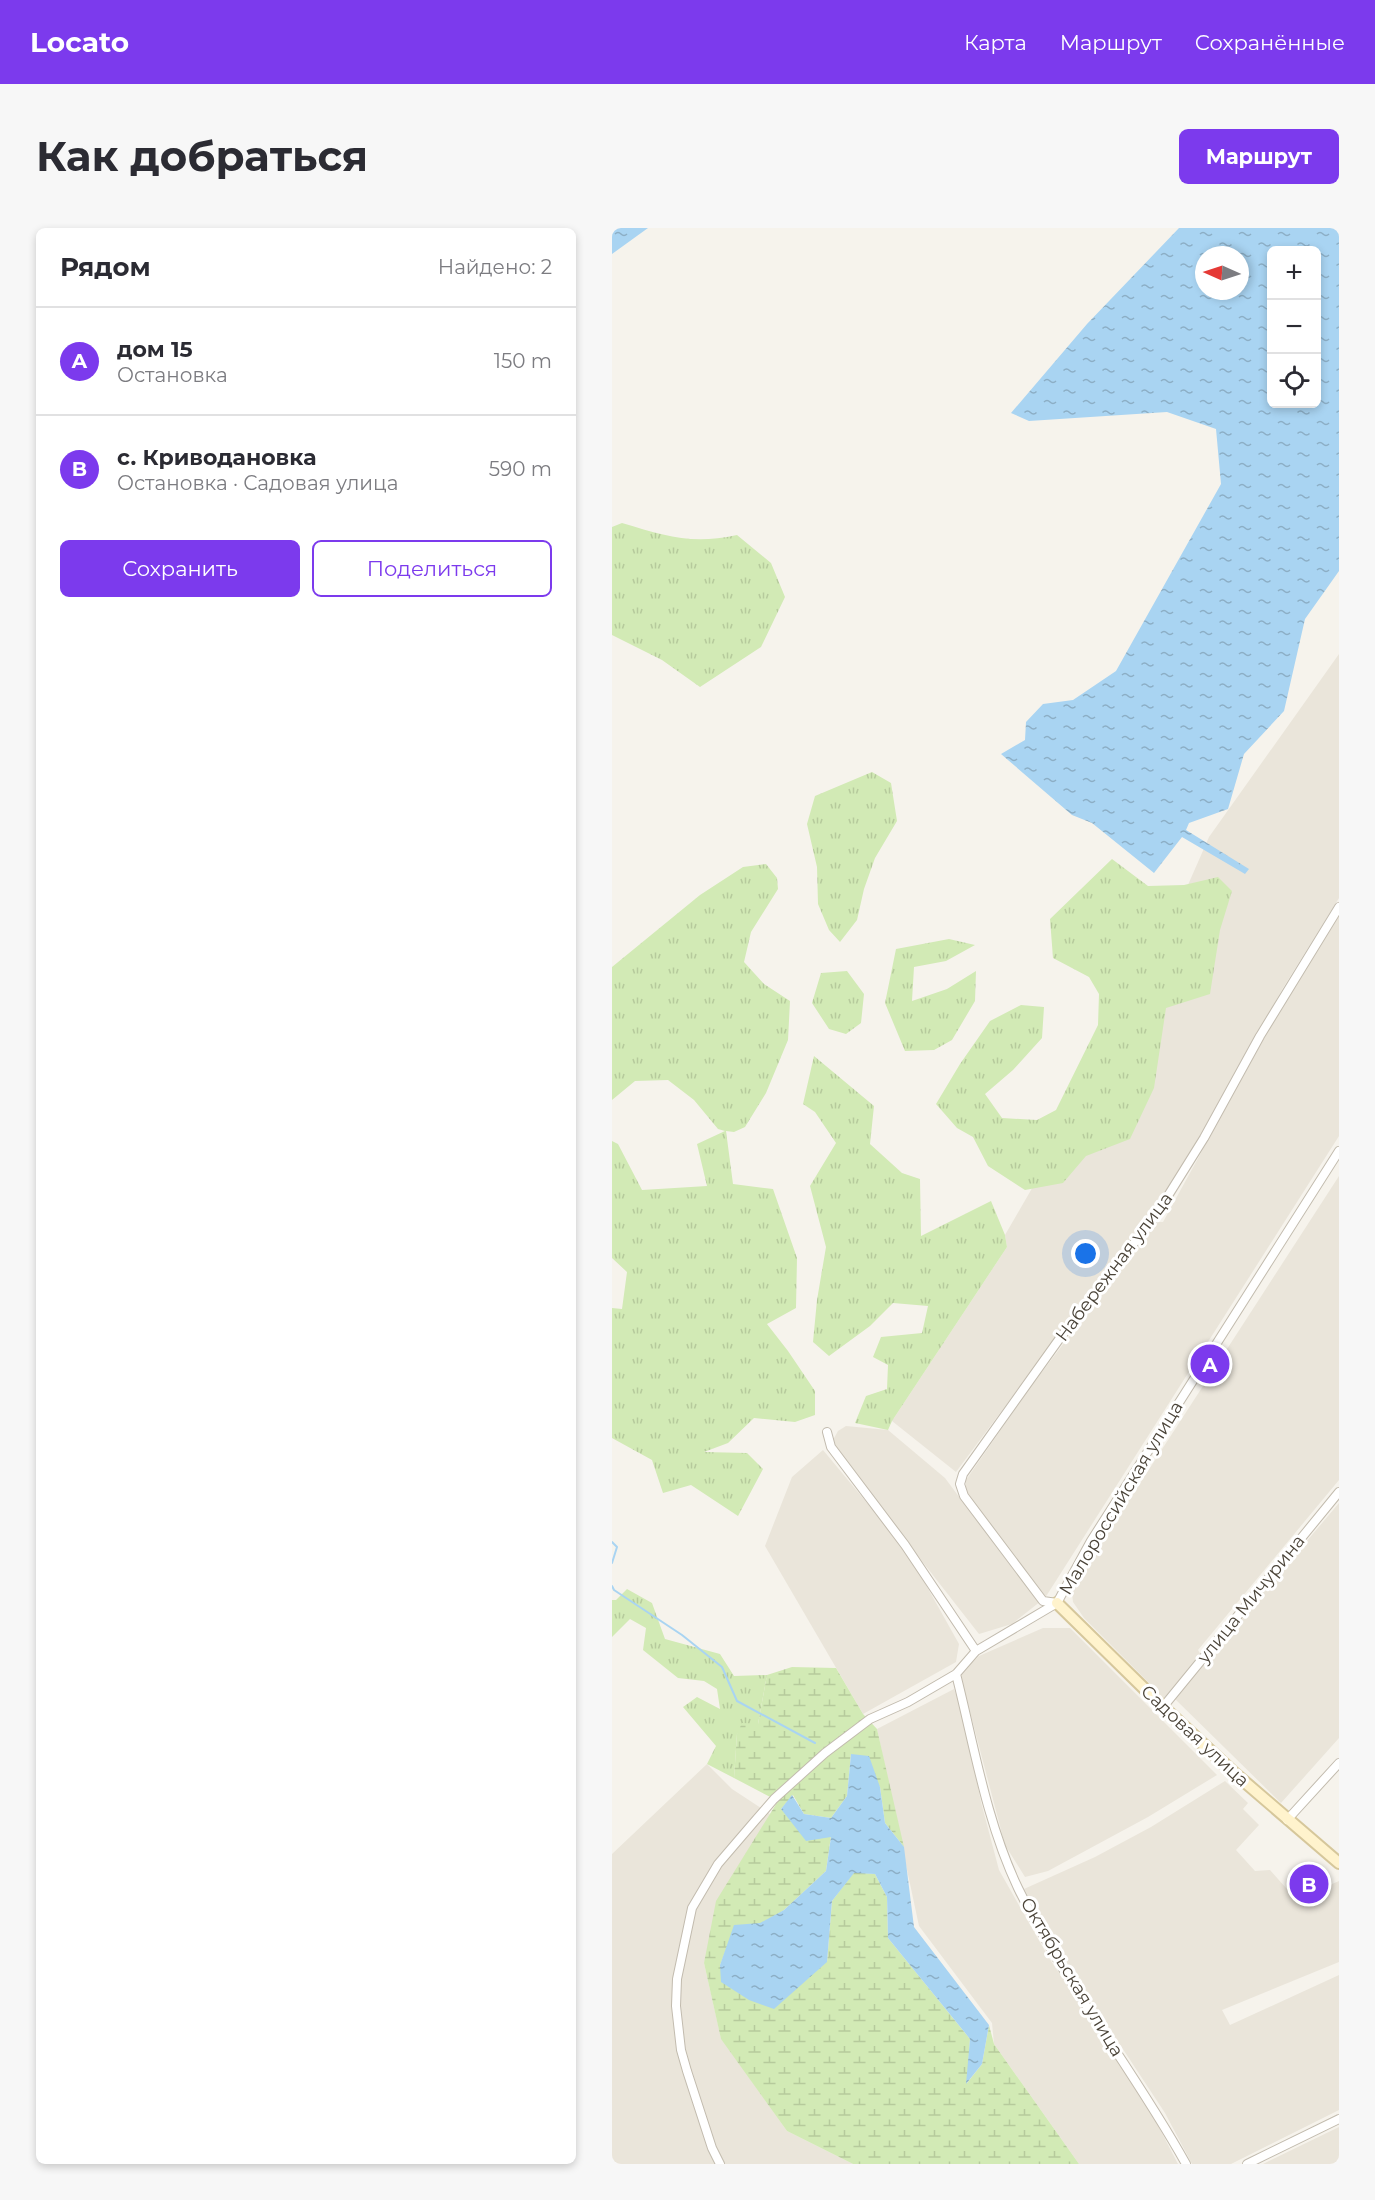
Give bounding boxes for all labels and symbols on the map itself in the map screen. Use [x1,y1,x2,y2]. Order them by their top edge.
north arrow [1195,246,1249,300]
street label: Набережная улица [1051,1188,1177,1346]
your location [1071,1239,1100,1268]
pin: A [1190,1342,1230,1386]
street label: Малороссийская улица [1054,1397,1188,1599]
street label: улица Мичурина [1192,1530,1310,1668]
street label: Садовая улица [1136,1680,1254,1792]
pin: B [1290,1862,1328,1906]
street label: Октябрьская улица [1016,1893,1128,2061]

